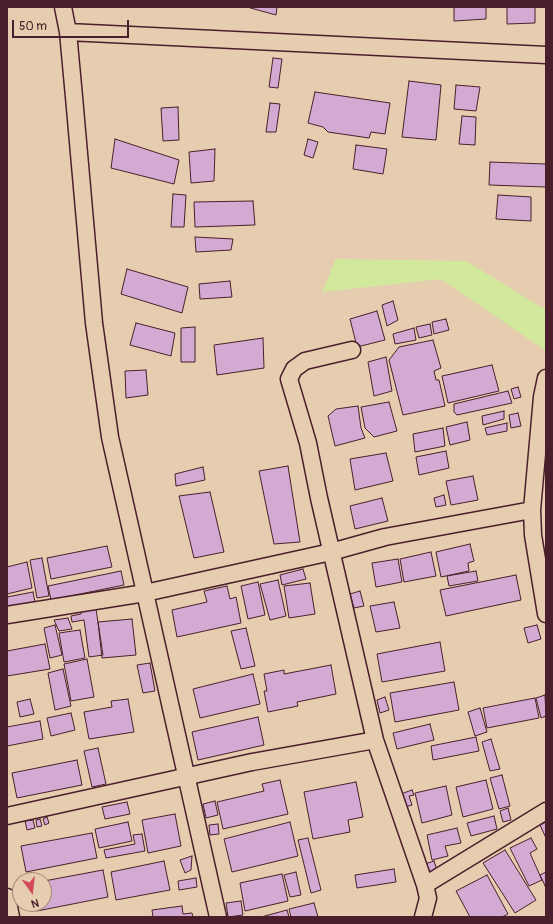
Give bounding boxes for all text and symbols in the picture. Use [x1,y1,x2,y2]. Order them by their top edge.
scale bar [14,12,131,38]
text: 50 m [19,19,47,34]
north arrow [12,872,52,912]
text: N [30,896,40,910]

